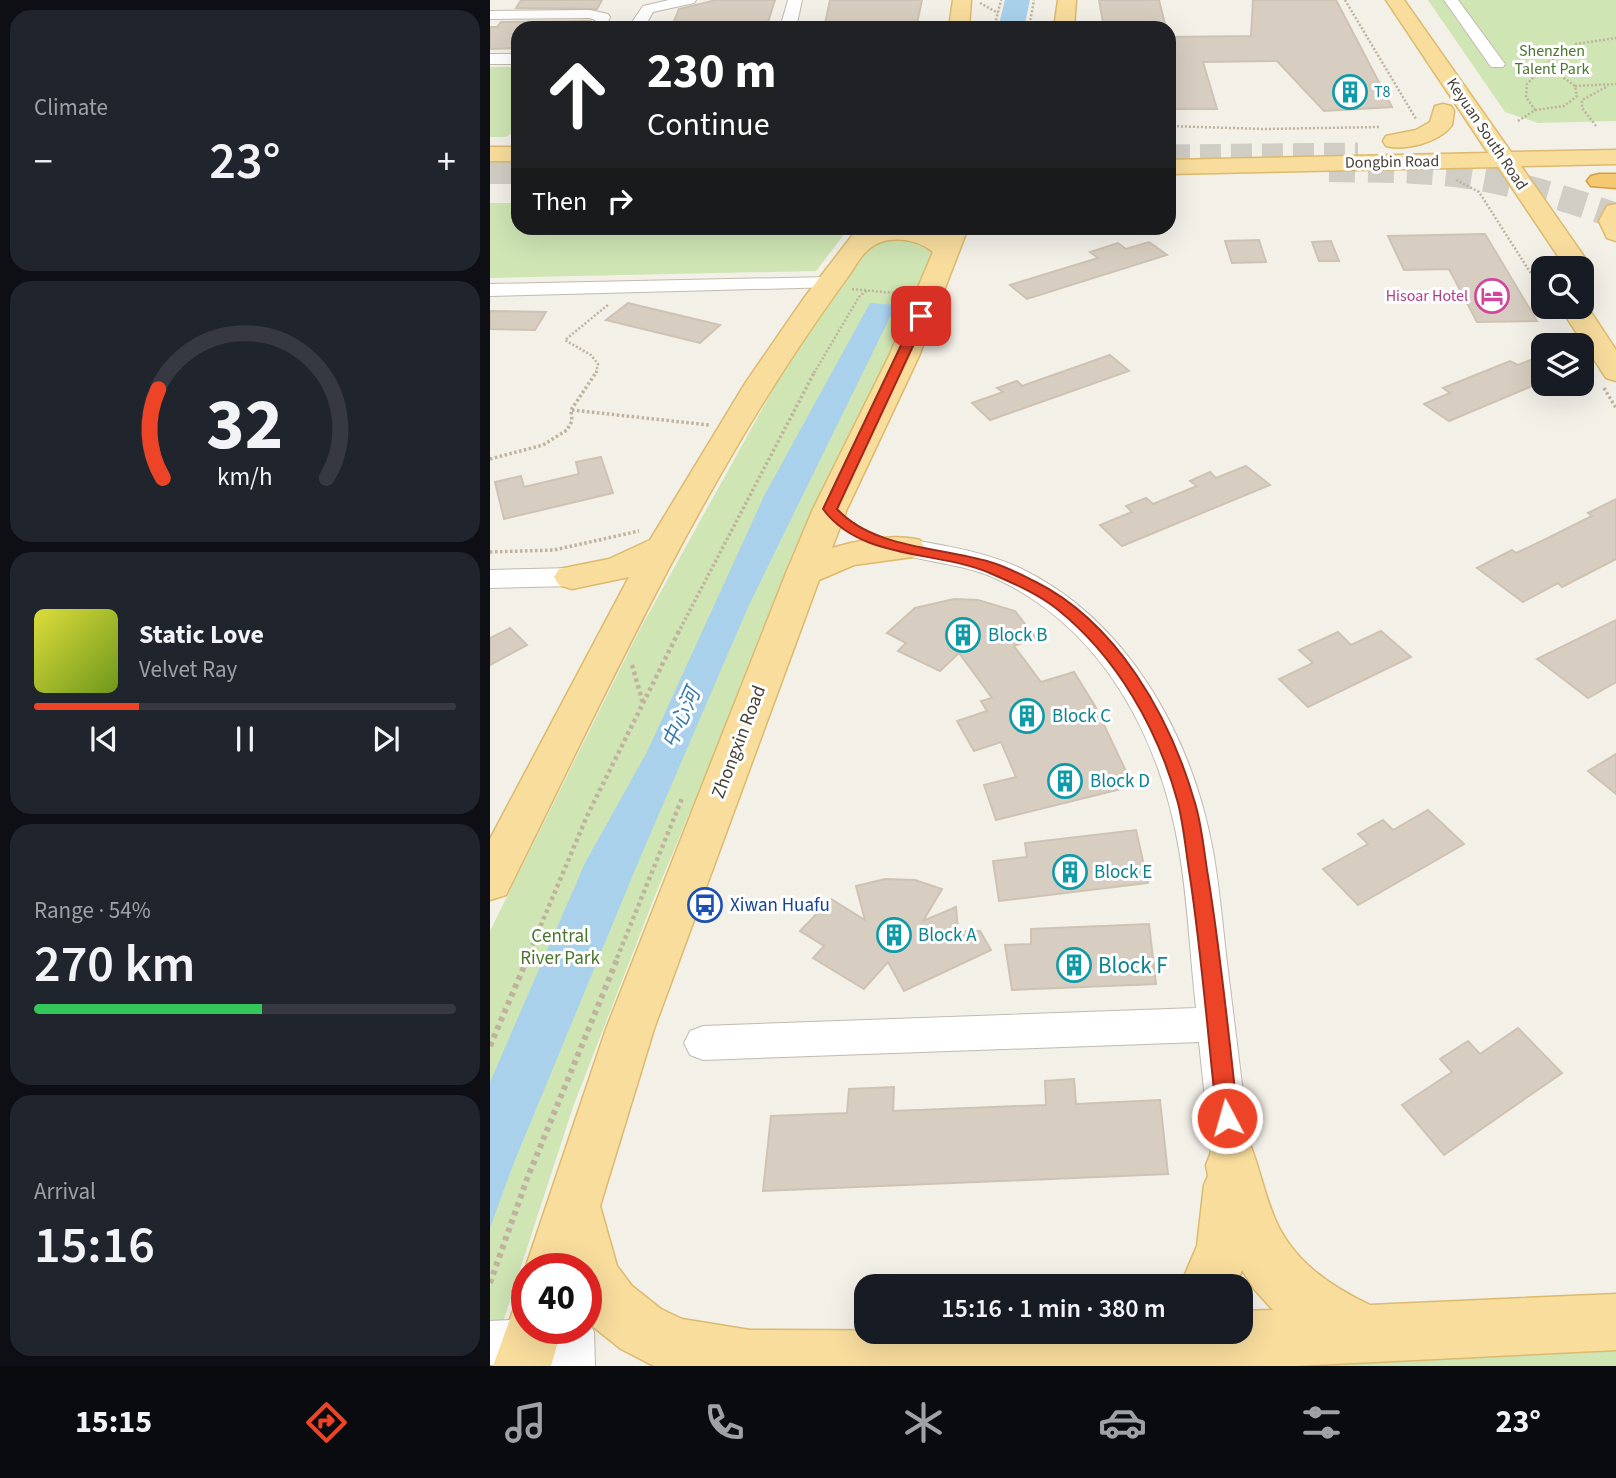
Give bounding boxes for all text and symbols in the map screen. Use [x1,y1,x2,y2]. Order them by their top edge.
text: 230 m [647,37,776,107]
park label: Shenzhen Talent Park [1515,40,1589,80]
icon: ahead [532,49,623,140]
building icon: T8 [1331,73,1369,111]
street label: Keyuan South Road [1441,74,1533,194]
place label: T8 [1374,81,1391,103]
text: Climate [34,91,108,124]
text: Continue [647,102,770,148]
text: 23° [209,125,281,199]
text: − [34,135,53,189]
text: + [437,135,456,189]
street label: Dongbin Road [1345,150,1439,174]
icon: right [601,182,639,220]
text: Then [532,183,587,220]
map controls [1531,256,1594,396]
button: search [1531,256,1594,319]
hotel icon: Hisoar Hotel [1473,277,1511,315]
place label: Hisoar Hotel [1386,285,1468,307]
pin [891,286,951,346]
icon: arrive [902,297,940,335]
button: layers [1531,333,1594,396]
text: 32 [207,373,283,477]
text: km/h [217,459,273,495]
text: Static Love [139,616,264,653]
building icon: Block B [944,616,982,654]
place label: Block B [988,622,1047,649]
text: Velvet Ray [139,653,237,686]
water label: 中心河 [654,679,709,753]
street label: Zhongxin Road [705,682,773,802]
building icon: Block C [1008,697,1046,735]
place label: Block C [1052,703,1111,730]
icon: previous [85,720,123,758]
icon: pause [226,720,264,758]
icon: next [367,720,405,758]
building icon: Block D [1046,762,1084,800]
place label: Block D [1090,768,1150,795]
building icon: Block E [1051,853,1089,891]
place label: Block E [1094,859,1152,886]
bus stop icon: Xiwan Huafu [686,886,724,924]
place label: Xiwan Huafu [730,892,830,919]
text: Range · 54% [34,894,151,927]
building icon: Block A [875,916,913,954]
place label: Block A [918,922,977,949]
park label: Central River Park [520,923,600,972]
text: 270 km [34,928,195,1002]
building icon: Block F [1055,946,1093,984]
place label: Block F [1098,949,1168,982]
position arrow [1190,1081,1264,1155]
text: Arrival [34,1175,96,1208]
text: 15:16 [34,1209,155,1283]
speed limit sign: 40 [511,1253,602,1344]
text: 15:16 · 1 min · 380 m [941,1290,1166,1327]
icon: directions [302,1398,351,1447]
icon: music [501,1398,550,1447]
icon: phone [700,1398,749,1447]
icon: climate [899,1398,948,1447]
icon: car [1098,1398,1147,1447]
icon: filters [1297,1398,1346,1447]
text: 15:15 [75,1399,152,1445]
text: 23° [1495,1399,1541,1445]

